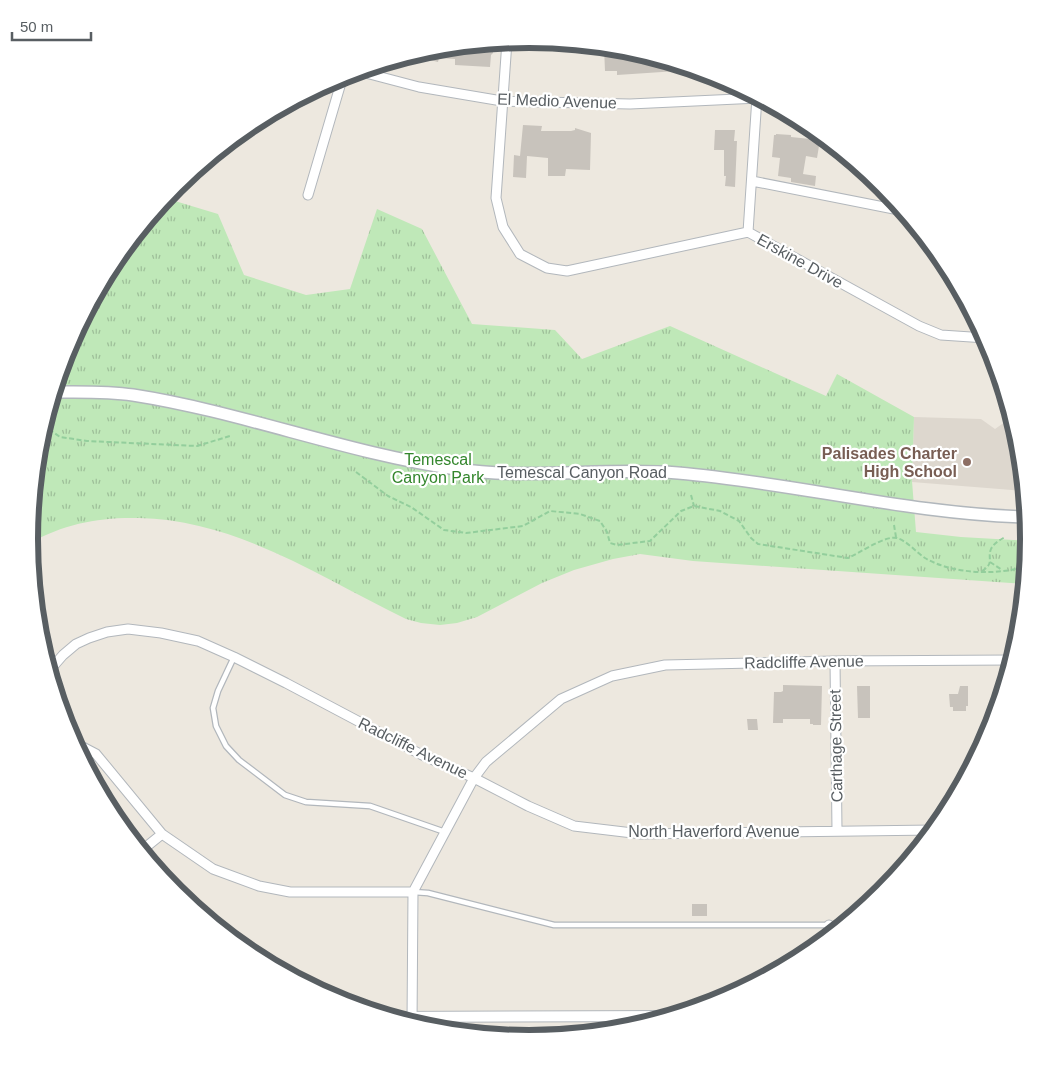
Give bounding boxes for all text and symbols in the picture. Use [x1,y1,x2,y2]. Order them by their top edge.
scale bar [12,10,91,42]
text: 50 m [20,18,53,35]
street label: El Medio Avenue [497,90,617,112]
street label: Erskine Drive [754,231,846,292]
place label: Palisades Charter High School [822,445,957,480]
park label: Temescal Canyon Park [392,451,485,486]
marker: Palisades Charter High School [961,456,973,468]
street label: Temescal Canyon Road [497,464,667,481]
street label: Radcliffe Avenue [744,652,864,672]
street label: Carthage Street [827,689,845,803]
street label: Radcliffe Avenue [356,714,471,782]
street label: North Haverford Avenue [628,823,800,840]

